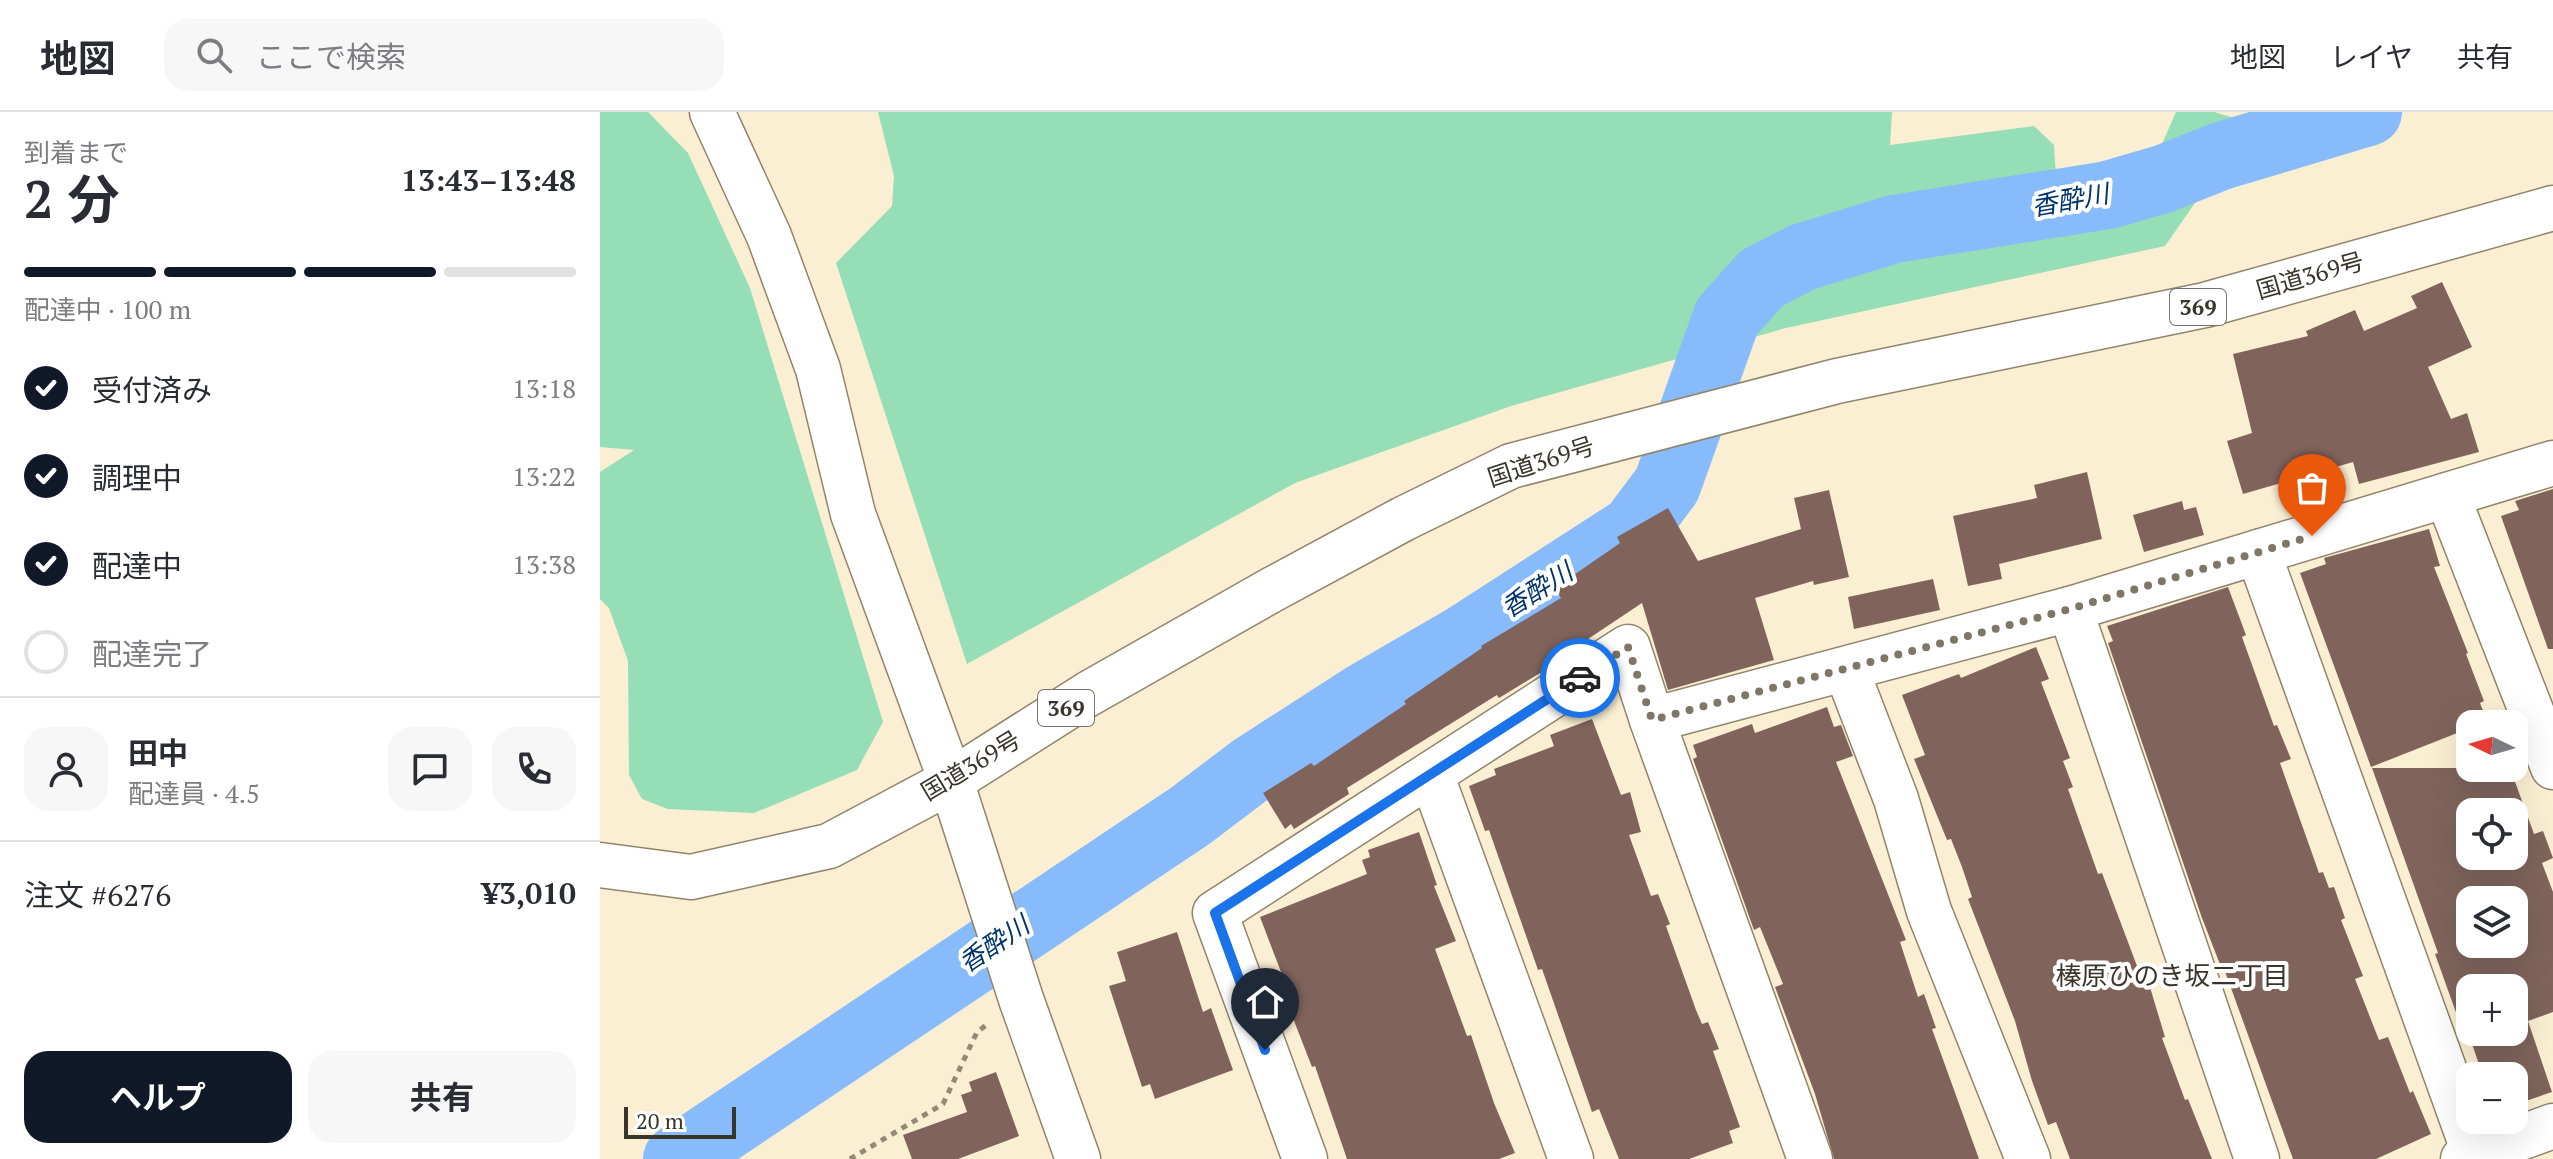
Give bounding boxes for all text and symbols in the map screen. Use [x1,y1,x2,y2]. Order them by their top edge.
search box [164,19,724,91]
text: 地図 [40,33,116,83]
icon: search [192,33,236,77]
text: ここで検索 [256,37,406,77]
text: 地図 [2230,38,2286,75]
text: レイヤ [2330,38,2413,75]
text: 共有 [2457,38,2513,75]
text: 到着まで [24,135,128,169]
text: 13:43–13:48 [401,160,576,200]
text: 2 分 [24,164,119,233]
water label: 香酔川 [2028,175,2114,223]
street label: 国道369号 [2252,244,2367,306]
road number: 369 [2170,289,2226,325]
text: 配達中 · 100 m [24,292,191,326]
icon: check [24,366,68,410]
text: 受付済み [92,370,212,410]
text: 13:18 [512,371,576,405]
street label: 国道369号 [1483,429,1598,493]
icon: check [24,454,68,498]
pin [2278,454,2346,536]
text: 調理中 [92,458,182,498]
text: 13:22 [512,459,576,493]
icon: bag [2290,466,2334,510]
icon: check [24,542,68,586]
text: 配達中 [92,546,182,586]
text: 13:38 [512,547,576,581]
water label: 香酔川 [1494,552,1581,624]
text: 配達完了 [92,634,212,674]
courier [1540,638,1620,718]
icon: car [1558,656,1602,700]
road number: 369 [1038,690,1094,726]
north arrow [2456,710,2528,782]
map controls [2456,710,2528,1134]
street label: 国道369号 [915,723,1026,807]
button: person [24,727,108,811]
button: chat [388,727,472,811]
button: phone [492,727,576,811]
text: 田中 [128,733,188,773]
text: 配達員 · 4.5 [128,776,260,810]
button: locate [2456,798,2528,870]
text: ¥3,010 [482,873,576,913]
text: 注文 #6276 [24,875,171,915]
button: layers [2456,886,2528,958]
water label: 香酔川 [952,906,1038,979]
district label: 榛原ひのき坂二丁目 [2055,958,2289,992]
pin [1231,968,1299,1050]
button: + [2456,974,2528,1046]
icon: home [1243,980,1287,1024]
button: ヘルプ [24,1051,292,1143]
button: 共有 [308,1051,576,1143]
button: − [2456,1062,2528,1134]
scale bar [624,1103,736,1139]
text: 20 m [636,1106,684,1135]

